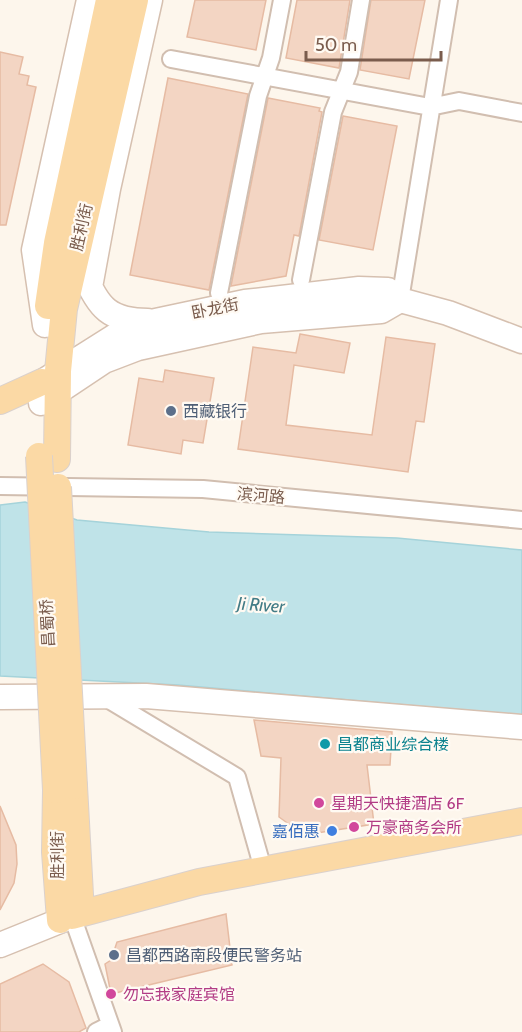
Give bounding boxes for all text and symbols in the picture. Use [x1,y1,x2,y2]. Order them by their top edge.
scale bar [306,24,441,62]
text: 50 m [315,34,357,56]
street label: 胜利街 [67,202,96,253]
street label: 卧龙街 [190,295,240,322]
place label: 西藏银行 [183,402,247,421]
marker: 西藏银行 [164,404,178,418]
street label: 滨河路 [236,484,286,507]
water label: Ji River [234,592,287,618]
street label: 昌蜀桥 [37,599,58,647]
place label: 昌都商业综合楼 [337,735,449,754]
marker: 昌都商业综合楼 [318,737,332,751]
place label: 星期天快捷酒店 6F [331,794,465,813]
marker: 星期天快捷酒店 6F [312,796,326,810]
place label: 万豪商务会所 [366,818,462,837]
marker: 万豪商务会所 [347,820,361,834]
place label: 嘉佰惠 [272,822,320,841]
marker: 嘉佰惠 [325,824,339,838]
street label: 胜利街 [48,831,67,879]
place label: 昌都西路南段便民警务站 [126,946,302,965]
marker: 昌都西路南段便民警务站 [107,948,121,962]
place label: 勿忘我家庭宾馆 [123,985,235,1004]
marker: 勿忘我家庭宾馆 [104,987,118,1001]

